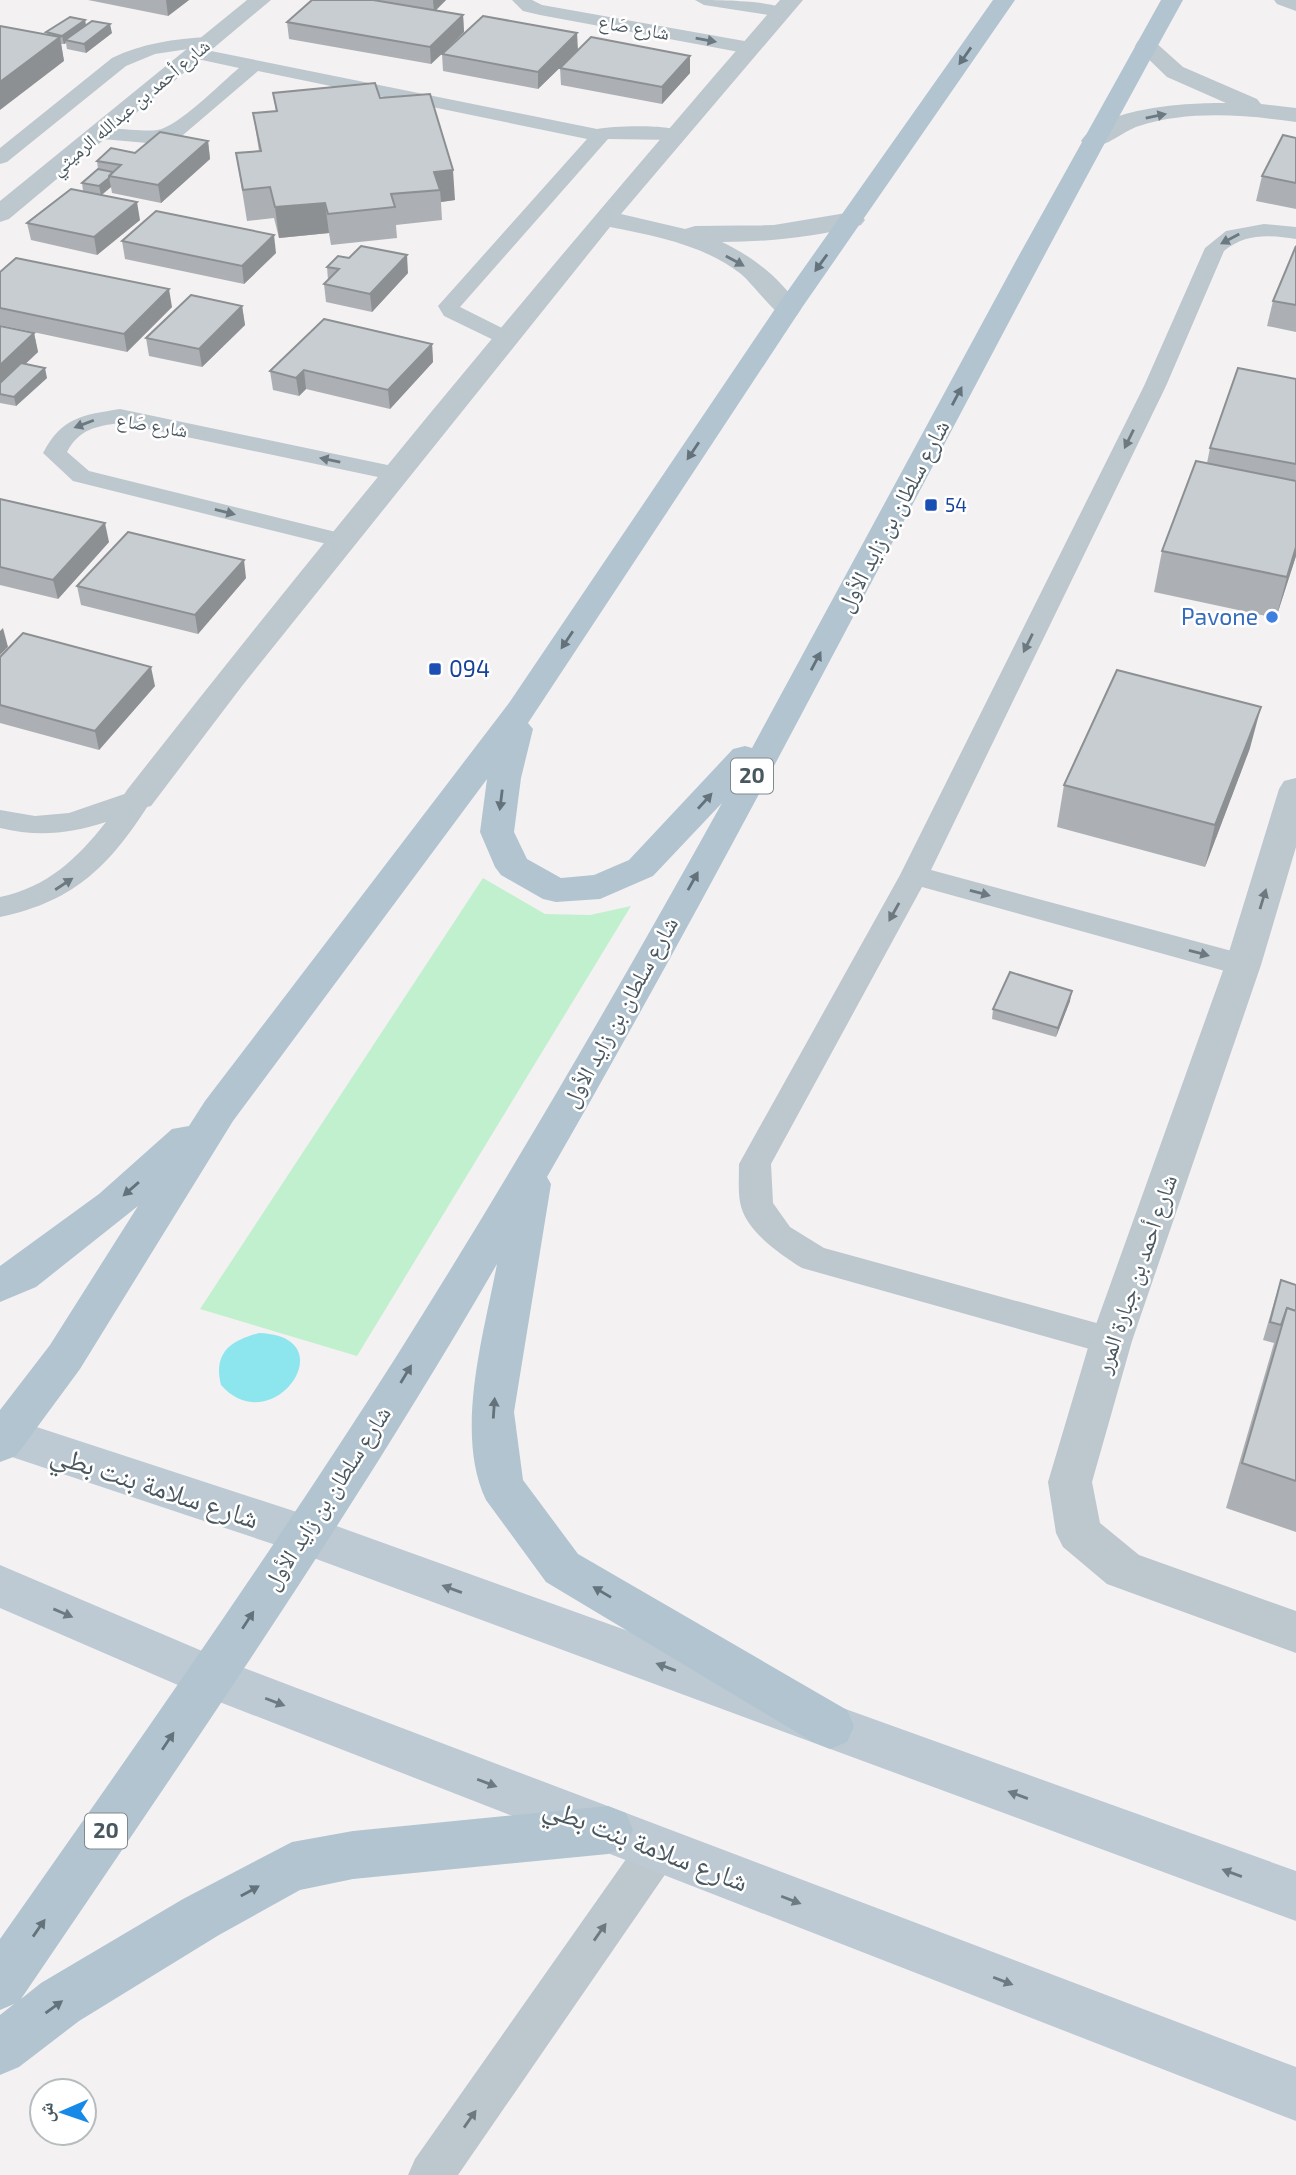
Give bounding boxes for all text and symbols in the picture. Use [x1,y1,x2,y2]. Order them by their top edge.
street label: شارع صَاع [597,9,671,45]
street label: شارع أحمد بن عبدالله الرميثي [46,33,217,184]
one-way arrow [695,35,717,46]
one-way arrow [958,47,972,65]
one-way arrow [1145,111,1167,122]
one-way arrow [1220,232,1240,244]
one-way arrow [726,254,746,266]
one-way arrow [814,254,828,272]
one-way arrow [951,385,963,405]
street label: شارع صَاع [115,408,189,442]
street label: شارع سلطان بن زايد الأول [830,415,956,617]
one-way arrow [73,419,94,430]
one-way arrow [1124,429,1135,449]
one-way arrow [687,441,700,461]
one-way arrow [319,455,341,466]
place label: 54 [945,493,967,516]
marker: 54 [923,497,939,513]
one-way arrow [214,507,236,518]
place label: Pavone [1181,602,1258,630]
marker: Pavone [1264,609,1280,625]
one-way arrow [561,631,574,650]
one-way arrow [1023,633,1034,653]
one-way arrow [810,651,821,671]
place label: 094 [449,654,490,682]
marker: 094 [427,661,443,677]
road number: 20 [731,758,773,794]
one-way arrow [495,790,506,812]
one-way arrow [697,792,713,810]
one-way arrow [687,872,699,891]
one-way arrow [54,877,73,890]
one-way arrow [969,888,991,899]
one-way arrow [1258,889,1268,910]
one-way arrow [888,902,900,922]
street label: شارع سلطان بن زايد الأول [555,911,685,1113]
one-way arrow [1188,948,1210,959]
street label: شارع أحمد بن جبارة المرر [1088,1171,1184,1378]
one-way arrow [122,1181,140,1197]
one-way arrow [399,1365,412,1384]
one-way arrow [488,1397,499,1419]
street label: شارع سلطان بن زايد الأول [256,1400,398,1596]
street label: شارع سلامة بنت بطي [45,1435,263,1541]
one-way arrow [442,1584,463,1595]
one-way arrow [593,1586,612,1598]
one-way arrow [52,1608,73,1619]
one-way arrow [241,1611,255,1629]
one-way arrow [656,1661,677,1672]
one-way arrow [264,1696,285,1707]
one-way arrow [161,1732,175,1750]
one-way arrow [477,1778,498,1789]
street label: شارع سلامة بنت بطي [537,1788,753,1904]
one-way arrow [1008,1789,1029,1800]
road number: 20 [85,1814,127,1848]
one-way arrow [1221,1867,1242,1878]
one-way arrow [240,1885,260,1897]
one-way arrow [781,1894,802,1905]
one-way arrow [32,1919,46,1937]
one-way arrow [593,1922,606,1942]
one-way arrow [993,1976,1014,1987]
one-way arrow [45,2000,63,2014]
north arrow [28,2077,98,2147]
text: ش [34,2102,58,2123]
one-way arrow [463,2110,477,2128]

